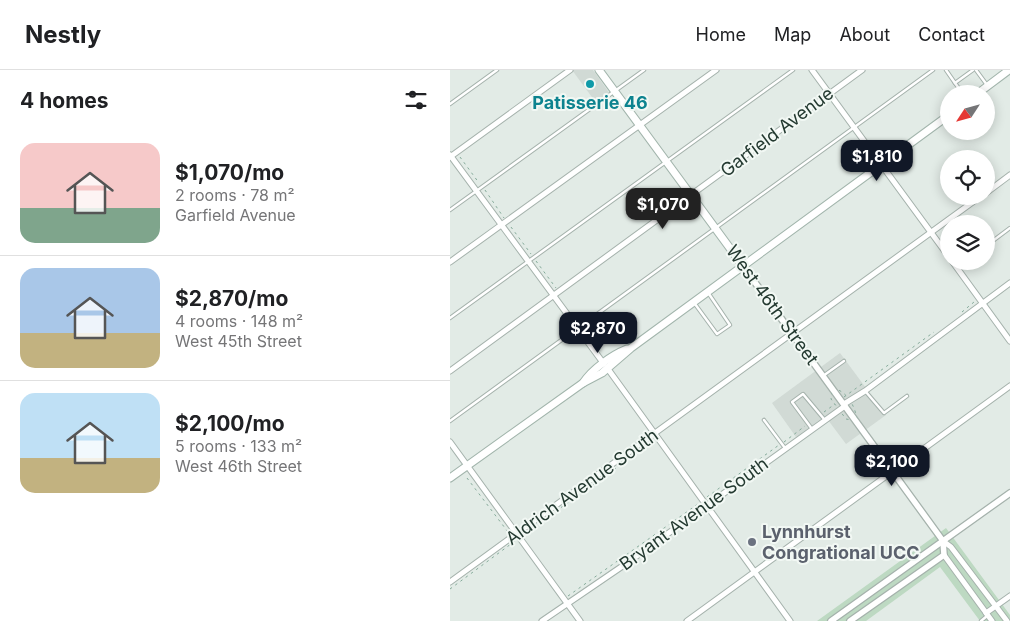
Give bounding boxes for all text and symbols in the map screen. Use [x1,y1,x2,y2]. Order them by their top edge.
text: Nestly [25,20,101,49]
text: Home [696,24,746,45]
text: Map [774,24,811,45]
text: About [839,24,890,45]
text: Contact [918,24,985,45]
marker: Patisserie 46 [584,78,596,90]
street label: Garfield Avenue [716,82,837,181]
north arrow [940,85,995,140]
map controls [940,85,995,270]
icon: filters [402,86,430,114]
text: 4 homes [20,88,109,113]
place label: Patisserie 46 [532,92,648,113]
pin: $1,810 [836,140,918,182]
text: $1,810 [852,146,902,166]
button: locate [940,150,995,205]
text: $1,070/mo [175,160,284,185]
icon: home [60,163,120,223]
text: 2 rooms · 78 m² [175,185,295,205]
pin: $1,070 [622,188,704,230]
text: $1,070 [637,194,689,214]
text: Garfield Avenue [175,205,296,225]
button: layers [940,215,995,270]
street label: West 46th Street [722,241,823,369]
text: $2,870/mo [175,286,288,311]
icon: home [60,288,120,348]
text: 4 rooms · 148 m² [175,311,303,331]
pin: $2,870 [557,312,639,354]
text: $2,870 [570,318,626,338]
text: West 45th Street [175,331,302,351]
text: $2,100/mo [175,411,285,436]
icon: home [60,413,120,473]
street label: Aldrich Avenue South [502,424,662,549]
text: 5 rooms · 133 m² [175,436,302,456]
pin: $2,100 [851,444,933,487]
text: $2,100 [866,451,918,471]
street label: Bryant Avenue South [615,453,772,575]
text: West 46th Street [175,456,302,476]
place label: Lynnhurst Congrational UCC [762,521,920,563]
marker: Lynnhurst Congrational UCC [746,536,758,548]

